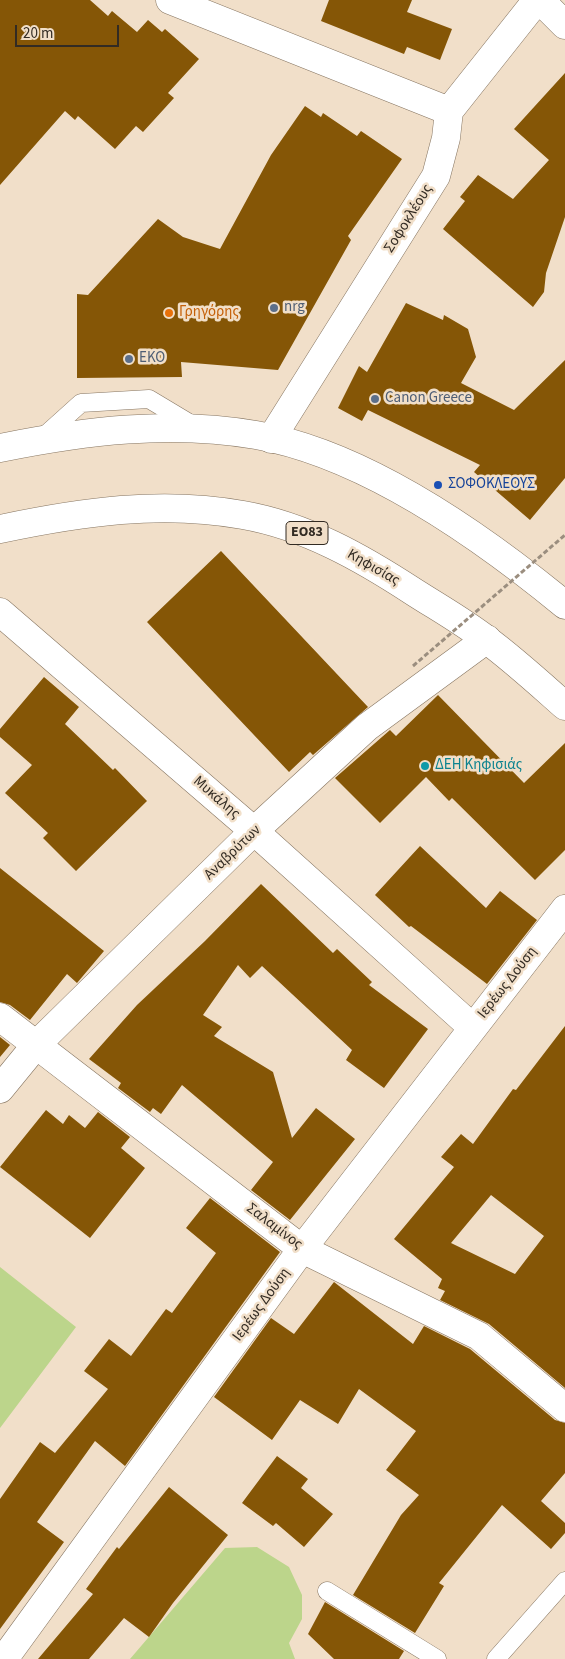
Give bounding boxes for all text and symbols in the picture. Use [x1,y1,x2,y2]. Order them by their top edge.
scale bar [18,15,121,47]
text: 20 m [23,23,53,44]
street label: Σοφοκλέους [381,181,437,257]
place label: nrg [284,299,305,317]
marker: nrg [268,302,280,314]
place label: Γρηγόρης [179,304,239,322]
marker: Γρηγόρης [163,307,175,319]
place label: EKO [139,350,165,368]
marker: EKO [123,353,135,365]
place label: Canon Greece [385,390,472,408]
marker: Canon Greece [369,393,381,405]
place label: ΣΟΦΟΚΛΕΟΥΣ [448,476,535,494]
marker: ΣΟΦΟΚΛΕΟΥΣ [432,479,444,491]
road number: ΕΟ83 [286,522,328,544]
street label: Κηφισίας [344,546,402,590]
place label: ΔΕΗ Κηφισιάς [435,757,522,775]
marker: ΔΕΗ Κηφισιάς [419,760,431,772]
street label: Μυκάλης [189,773,243,823]
street label: Αναβρύτων [201,822,265,884]
street label: Ιερέως Δούση [474,944,542,1022]
street label: Σαλαμίνος [242,1200,306,1254]
street label: Ιερέως Δούση [229,1265,295,1345]

